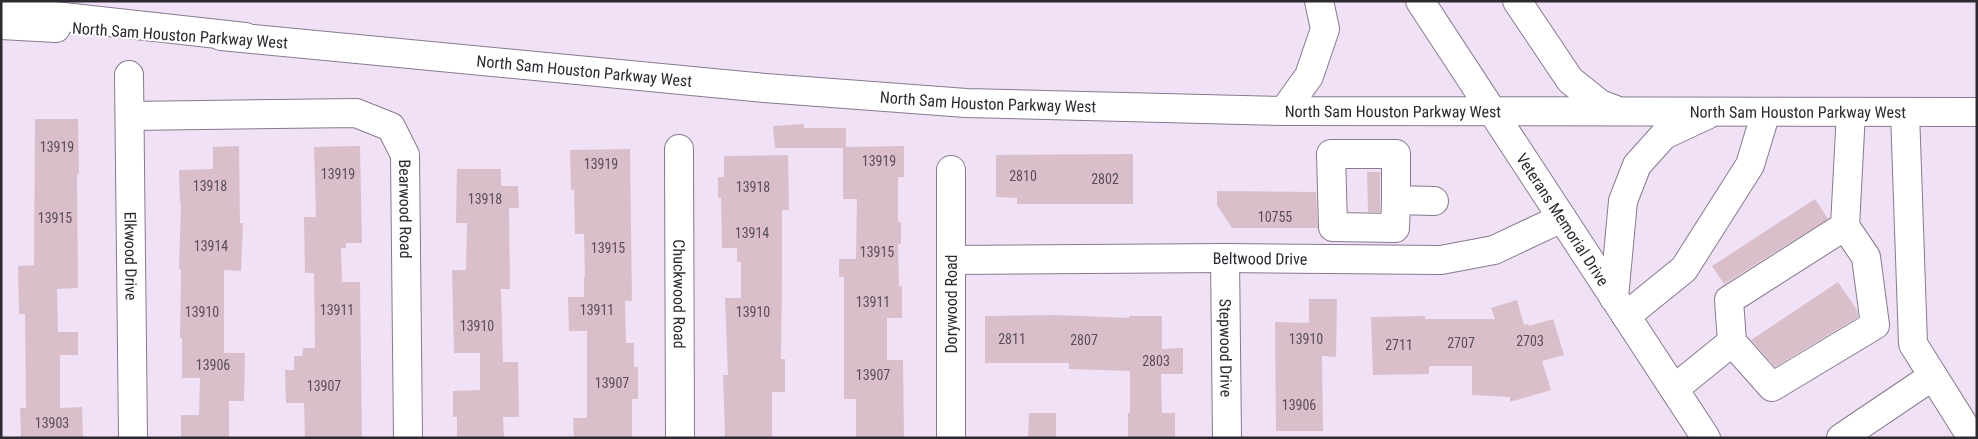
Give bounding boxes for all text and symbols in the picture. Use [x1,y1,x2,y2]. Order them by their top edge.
street label: North Sam Houston Parkway West [71,18,289,53]
street label: North Sam Houston Parkway West [476,51,693,91]
street label: North Sam Houston Parkway West [879,88,1097,116]
street label: North Sam Houston Parkway West [1285,102,1501,121]
street label: North Sam Houston Parkway West [1690,103,1906,122]
house number: 13919 [40,139,74,155]
street label: Veterans Memorial Drive [1512,150,1613,289]
house number: 13919 [862,153,896,169]
house number: 13919 [584,156,618,172]
street label: Bearwood Road [395,159,415,259]
house number: 13919 [321,166,355,182]
house number: 2810 [1009,168,1037,184]
house number: 2802 [1091,171,1119,187]
house number: 13918 [193,178,227,194]
house number: 13918 [736,179,770,195]
house number: 13918 [468,191,502,207]
house number: 10755 [1258,209,1292,225]
house number: 13915 [38,210,72,226]
street label: Elkwood Drive [121,211,140,301]
house number: 13914 [735,225,769,241]
house number: 13914 [194,238,228,254]
street label: Chuckwood Road [669,239,689,349]
house number: 13915 [591,240,625,256]
house number: 13915 [860,244,894,260]
street label: Beltwood Drive [1213,249,1307,269]
street label: Dorywood Road [942,254,961,354]
house number: 13911 [856,294,890,310]
street label: Stepwood Drive [1215,299,1236,397]
house number: 13911 [320,302,354,318]
house number: 13911 [580,302,614,318]
house number: 13910 [185,304,219,320]
house number: 13910 [736,304,770,320]
house number: 13910 [460,318,494,334]
house number: 2811 [998,331,1026,347]
house number: 13910 [1289,331,1323,347]
house number: 2807 [1070,332,1098,348]
house number: 2703 [1516,333,1544,349]
house number: 2707 [1447,335,1475,351]
house number: 2711 [1385,337,1413,353]
house number: 2803 [1142,353,1170,369]
house number: 13906 [196,357,230,373]
house number: 13907 [856,367,890,383]
house number: 13907 [595,375,629,391]
house number: 13907 [307,378,341,394]
house number: 13906 [1282,397,1316,413]
house number: 13903 [35,415,69,431]

